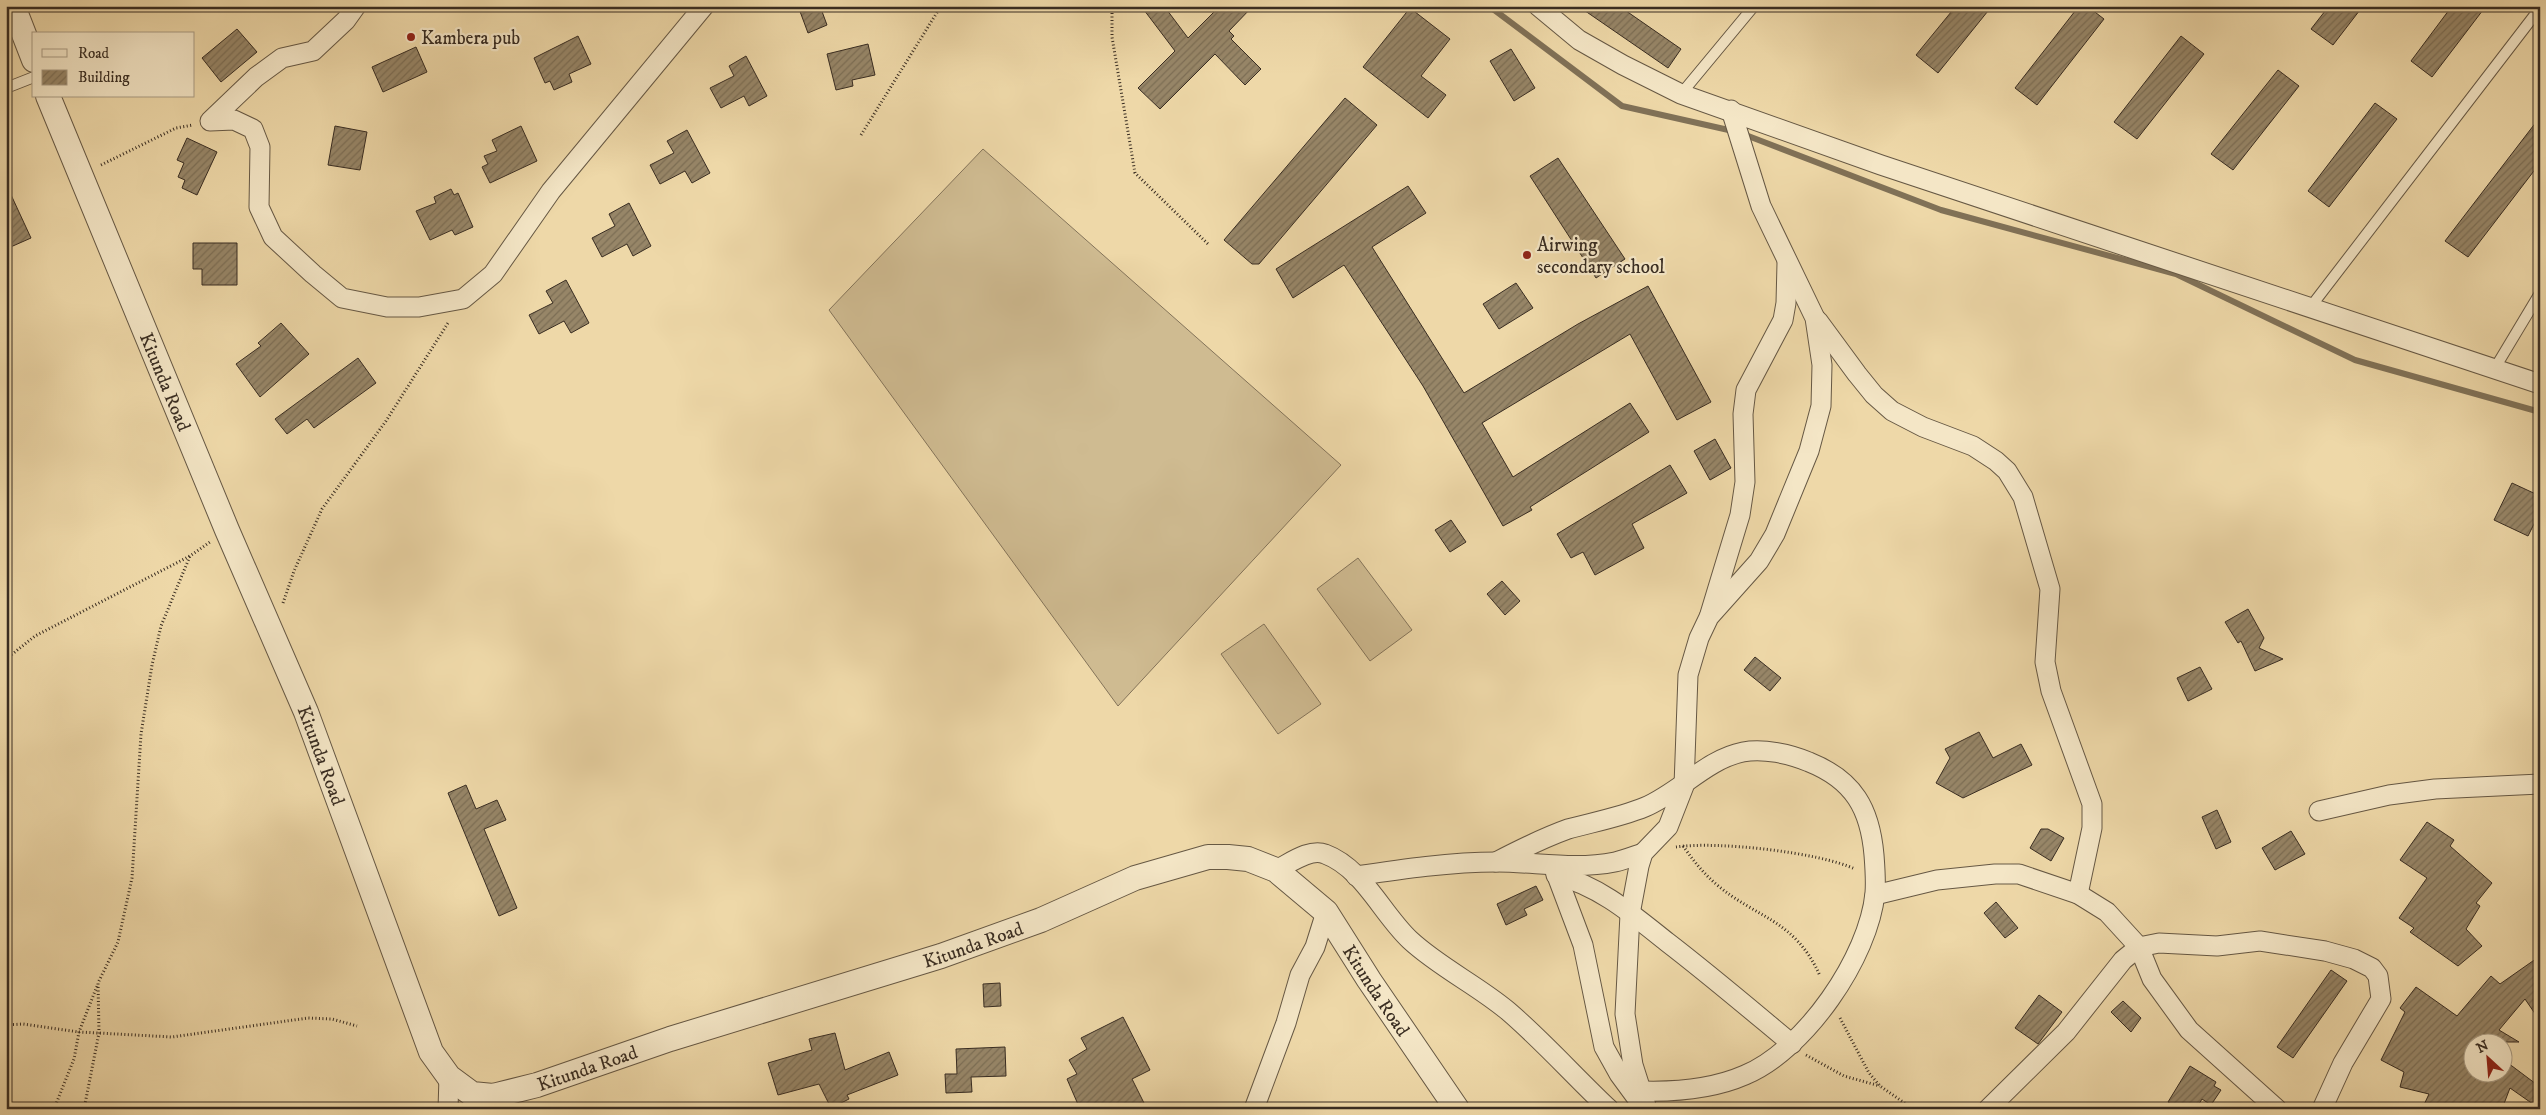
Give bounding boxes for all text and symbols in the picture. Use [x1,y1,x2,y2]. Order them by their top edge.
place label: Kambera pub [421,27,520,50]
marker: Kambera pub [405,31,417,43]
legend [32,32,195,98]
text: Road [78,44,110,63]
text: Building [78,68,130,87]
place label: Airwing secondary school [1537,234,1665,279]
marker: Airwing secondary school [1521,249,1533,261]
street label: Kitunda Road [134,330,195,435]
street label: Kitunda Road [292,703,349,809]
street label: Kitunda Road [921,917,1027,974]
street label: Kitunda Road [1337,941,1414,1041]
north arrow [2464,1032,2514,1082]
text: N [2474,1036,2492,1058]
street label: Kitunda Road [535,1041,641,1097]

